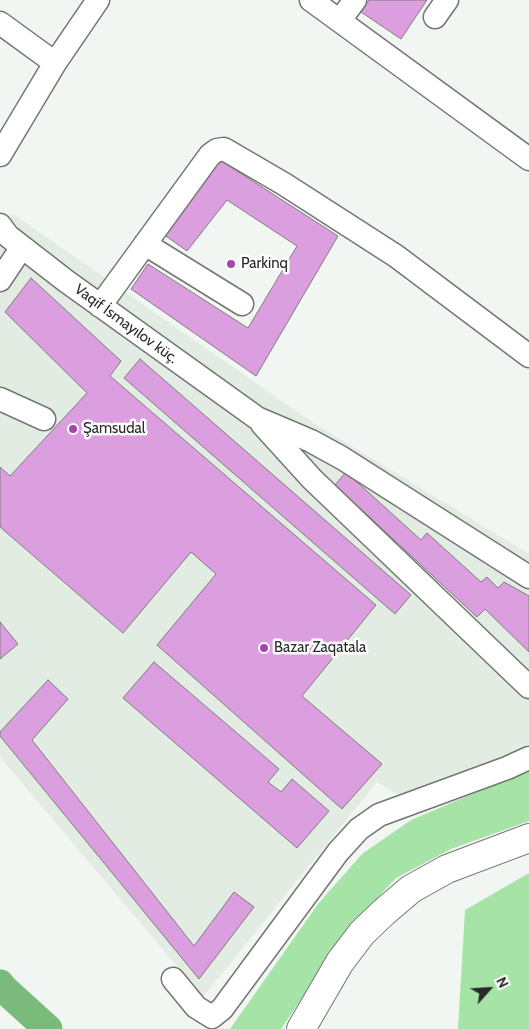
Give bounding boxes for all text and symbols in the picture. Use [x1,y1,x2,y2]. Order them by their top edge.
place label: Parkinq [241,255,288,273]
marker: Parkinq [225,258,237,270]
street label: Vaqif İsmayılov küç. [71,280,181,368]
place label: Şamsudal [83,420,145,438]
marker: Şamsudal [67,423,79,435]
place label: Bazar Zaqatala [274,639,366,657]
marker: Bazar Zaqatala [258,642,270,654]
north arrow [464,964,514,1014]
text: N [492,974,513,991]

